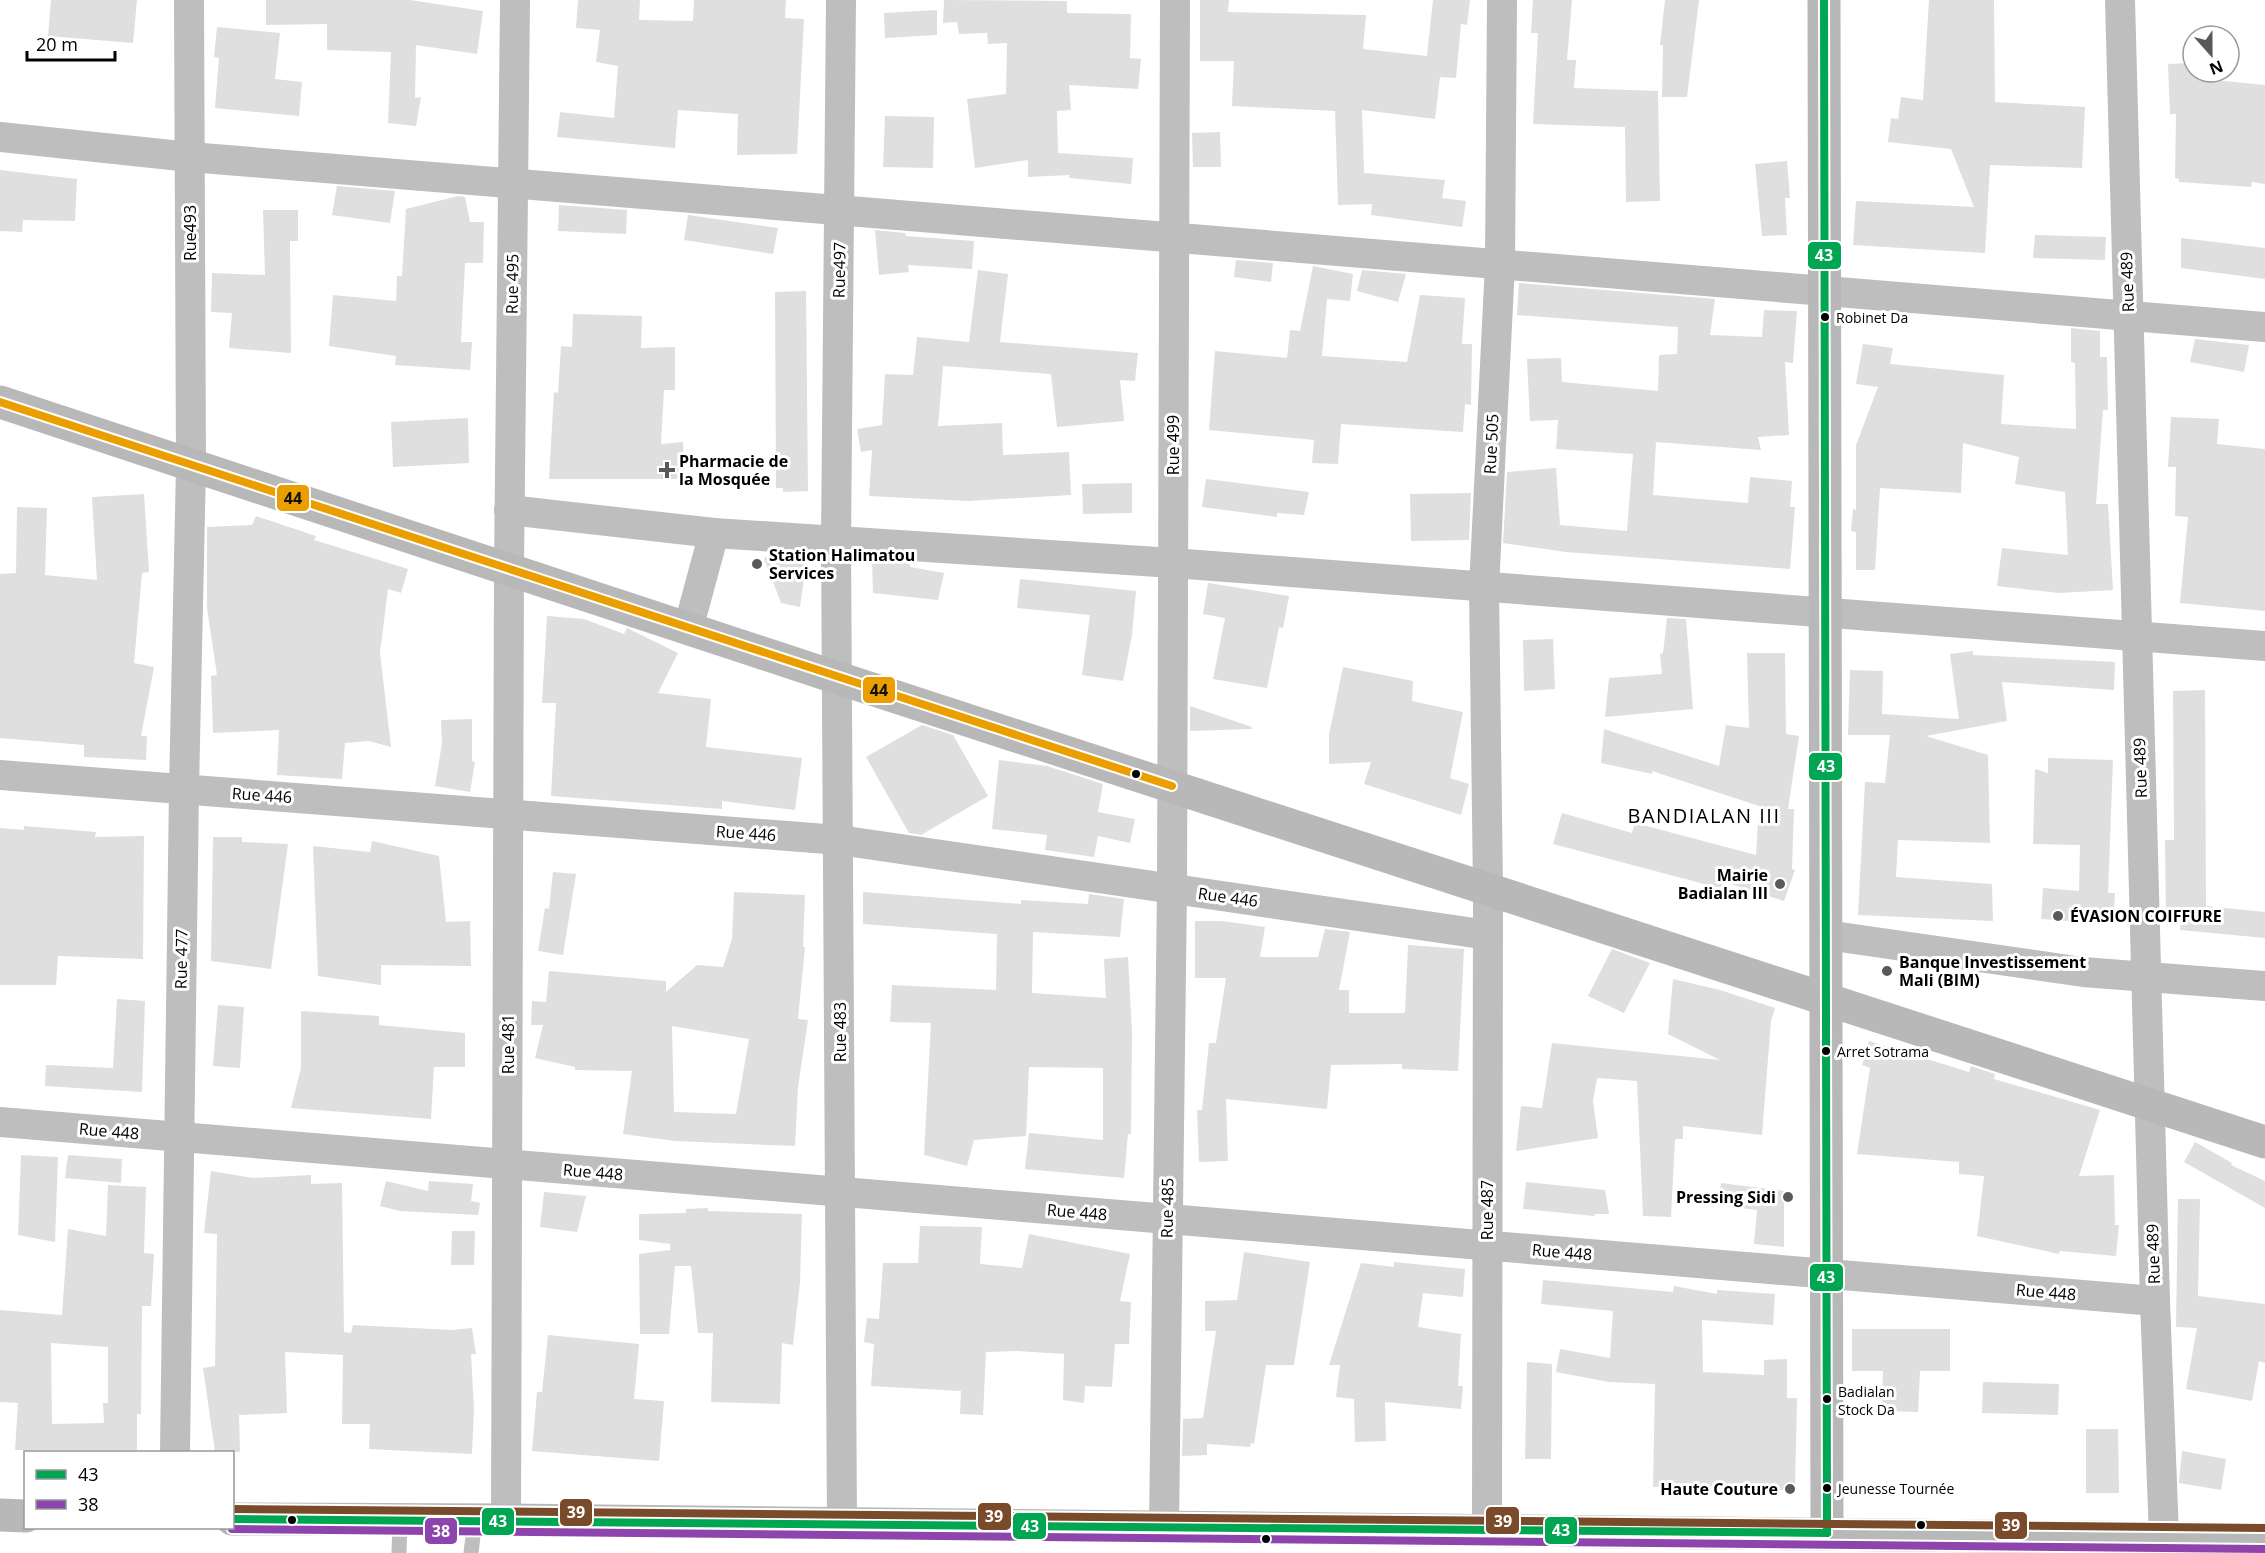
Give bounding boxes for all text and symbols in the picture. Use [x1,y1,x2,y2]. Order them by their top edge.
scale bar [27,24,116,62]
north arrow [2181,24,2241,84]
text: 20 m [36,32,78,56]
text: N [2206,55,2226,81]
street label: Rue493 [179,205,201,261]
line badge: 43 [1807,241,1842,270]
street label: Rue497 [828,242,850,298]
text: 43 [1815,244,1833,266]
street label: Rue 489 [2115,251,2139,313]
street label: Rue 495 [500,254,524,314]
place label: Robinet Da [1836,308,1908,327]
marker: Robinet Da [1819,311,1831,323]
street label: Rue 505 [1478,413,1504,475]
street label: Rue 499 [1162,415,1184,475]
place label: Pharmacie de la Mosquée [679,450,788,490]
marker: Pharmacie de la Mosquée [660,463,674,477]
line badge: 44 [276,484,310,512]
text: 44 [284,487,302,509]
place label: Station Halimatou Services [769,544,915,584]
marker: Station Halimatou Services [750,557,764,571]
line badge: 44 [862,676,896,704]
text: 44 [870,679,888,701]
street label: Rue 489 [2128,737,2152,799]
line badge: 43 [1808,752,1843,781]
text: 43 [1817,755,1835,777]
unlabelled marker [1130,768,1142,780]
street label: Rue 446 [231,782,293,808]
district label: BANDIALAN III [1628,802,1780,829]
street label: Rue 446 [715,820,777,846]
place label: Mairie Badialan III [1678,864,1768,904]
marker: Mairie Badialan III [1773,877,1787,891]
street label: Rue 446 [1197,882,1259,912]
place label: ÉVASION COIFFURE [2070,905,2222,927]
marker: ÉVASION COIFFURE [2051,909,2065,923]
street label: Rue 477 [169,929,193,989]
place label: Banque Investissement Mali (BIM) [1899,951,2086,991]
marker: Banque Investissement Mali (BIM) [1880,964,1894,978]
street label: Rue 483 [829,1002,851,1062]
street label: Rue 481 [497,1014,519,1074]
place label: Arret Sotrama [1837,1042,1929,1061]
marker: Arret Sotrama [1820,1045,1832,1057]
street label: Rue 448 [78,1117,140,1145]
street label: Rue 448 [562,1158,624,1186]
street label: Rue 485 [1155,1178,1179,1238]
street label: Rue 487 [1476,1180,1498,1240]
place label: Pressing Sidi [1676,1186,1776,1208]
marker: Pressing Sidi [1781,1190,1795,1204]
street label: Rue 448 [1046,1198,1108,1226]
street label: Rue 489 [2141,1223,2165,1285]
street label: Rue 448 [1531,1238,1593,1266]
line badge: 43 [1809,1263,1844,1292]
text: 43 [1817,1266,1835,1288]
street label: Rue 448 [2015,1278,2077,1306]
place label: Badialan Stock Da [1838,1382,1895,1419]
marker: Badialan Stock Da [1821,1393,1833,1405]
legend [24,1451,234,1529]
text: 43 [78,1462,99,1486]
place label: Haute Couture [1660,1478,1778,1500]
place label: Jeunesse Tournée [1836,1479,1954,1498]
marker: Haute Couture [1783,1482,1797,1496]
marker: Jeunesse Tournée [1821,1482,1833,1494]
text: 38 [78,1492,99,1516]
line badge: 39 [559,1498,593,1527]
text: 39 [567,1501,585,1523]
line badge: 39 [977,1502,1012,1531]
text: 39 [985,1505,1003,1527]
line badge: 39 [1485,1506,1520,1535]
line badge: 43 [481,1507,515,1536]
text: 43 [489,1510,507,1532]
text: 39 [1494,1510,1512,1532]
line badge: 39 [1994,1511,2028,1540]
line badge: 43 [1012,1512,1047,1540]
unlabelled marker [286,1514,298,1526]
text: 39 [2002,1514,2020,1536]
text: 43 [1021,1515,1039,1537]
line badge: 43 [1544,1516,1578,1545]
line badge: 38 [424,1517,458,1545]
text: 43 [1552,1519,1570,1541]
unlabelled marker [1915,1519,1927,1531]
text: 38 [432,1520,450,1542]
unlabelled marker [1260,1533,1272,1545]

